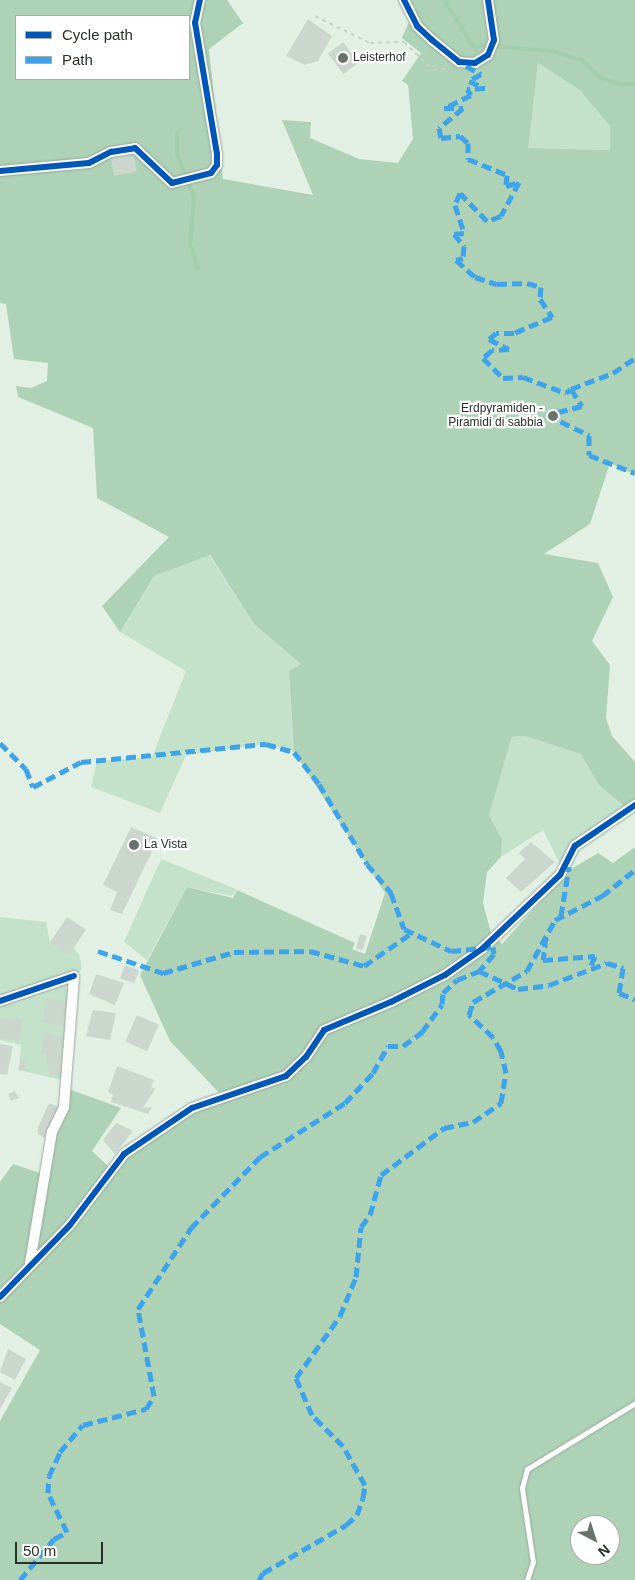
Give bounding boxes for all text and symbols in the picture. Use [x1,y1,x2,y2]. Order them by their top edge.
legend [15,15,190,80]
text: Cycle path [62,26,133,43]
text: Path [62,51,93,68]
place label: Leisterhof [353,51,406,65]
marker: Leisterhof [337,52,349,64]
place label: Erdpyramiden - Piramidi di sabbia [448,402,543,430]
marker: Erdpyramiden - Piramidi di sabbia [547,410,559,422]
place label: La Vista [144,838,187,852]
marker: La Vista [128,839,140,851]
north arrow [570,1515,620,1565]
scale bar [18,1532,105,1564]
text: N [595,1541,613,1560]
text: 50 m [23,1542,56,1559]

